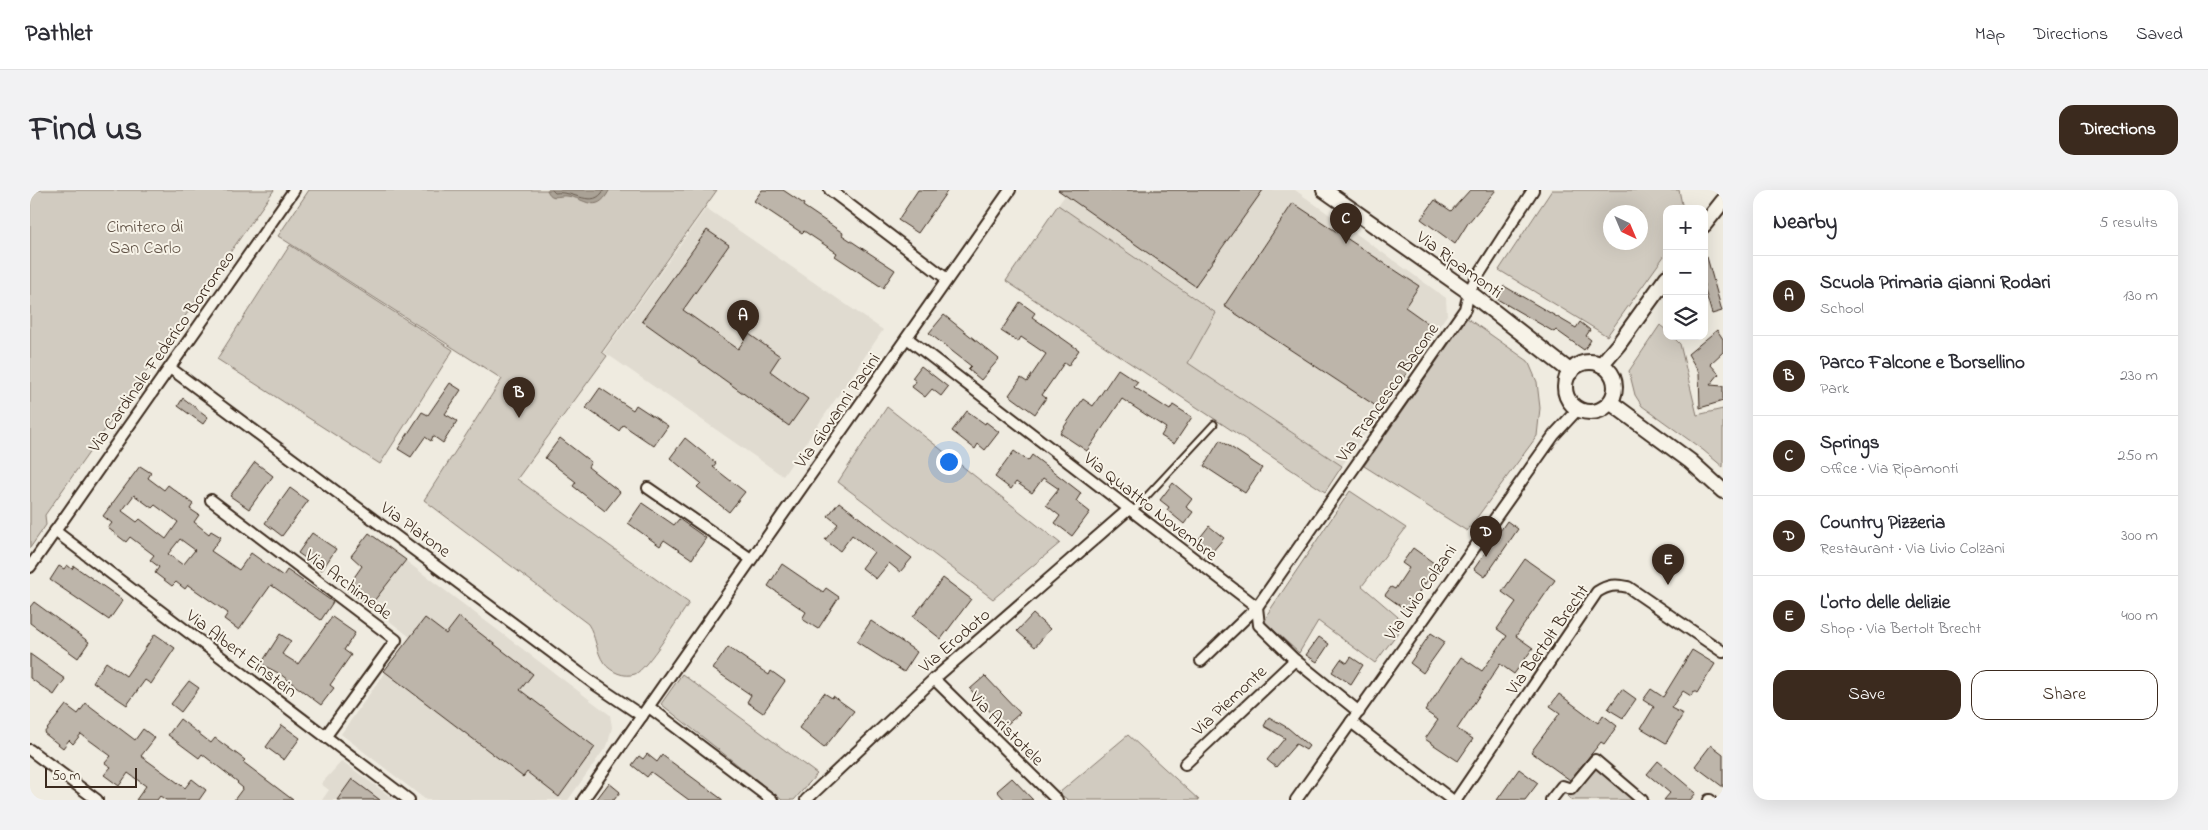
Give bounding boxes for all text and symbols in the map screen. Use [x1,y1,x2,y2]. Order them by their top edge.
text: Pathlet [25,17,93,52]
text: Map [1975,22,2005,48]
text: Directions [2033,22,2108,48]
text: Saved [2136,22,2183,48]
text: Find us [30,105,142,156]
button: Directions [2059,105,2178,155]
pin: C [1330,203,1362,244]
north arrow [1603,205,1648,250]
map controls [1663,205,1708,340]
button: + [1663,205,1708,250]
text: Nearby [1773,208,1837,238]
text: 5 results [2099,211,2158,235]
park label: Cimitero di San Carlo [106,215,184,262]
street label: Via Ripamonti [1410,225,1507,306]
street label: Via Cardinale Federico Borromeo [82,246,243,459]
button: − [1663,250,1708,295]
text: Scuola Primaria Gianni Rodari [1820,270,2051,297]
text: A [1784,284,1794,308]
text: 130 m [2123,284,2158,308]
button: layers [1663,295,1708,340]
text: School [1820,297,1864,321]
pin: A [727,300,759,341]
street label: Via Francesco Bacone [1330,318,1447,469]
street label: Via Giovanni Pacini [789,348,888,475]
text: Parco Falcone e Borsellino [1820,350,2025,377]
text: B [1784,364,1794,388]
text: 230 m [2120,364,2158,388]
pin: B [503,377,535,418]
text: Park [1820,377,1849,401]
text: Springs [1820,430,1879,457]
text: C [1785,444,1793,468]
text: 250 m [2118,444,2158,468]
street label: Via Quattro Novembre [1076,446,1223,569]
your location [936,449,962,475]
text: Office · Via Ripamonti [1820,457,1958,481]
street label: Via Platone [374,496,456,566]
text: Country Pizzeria [1820,510,1945,537]
pin: D [1470,516,1502,557]
text: D [1783,524,1795,548]
text: 300 m [2121,524,2158,548]
text: Restaurant · Via Livio Colzani [1820,537,2005,561]
street label: Via Livio Colzani [1378,540,1464,647]
street label: Via Archimede [298,543,398,628]
pin: E [1652,544,1684,585]
street label: Via Bertolt Brecht [1500,580,1596,701]
text: L'orto delle delizie [1820,590,1950,617]
street label: Via Erodoto [913,603,997,681]
street label: Via Albert Einstein [179,604,302,705]
text: E [1784,604,1794,628]
text: 400 m [2121,604,2158,628]
text: Shop · Via Bertolt Brecht [1820,617,1981,641]
street label: Via Piemonte [1186,659,1274,744]
button: Save [1773,670,1961,720]
button: Share [1971,670,2158,720]
street label: Via Aristotele [962,685,1050,773]
scale bar [45,765,138,788]
text: 50 m [52,766,80,787]

